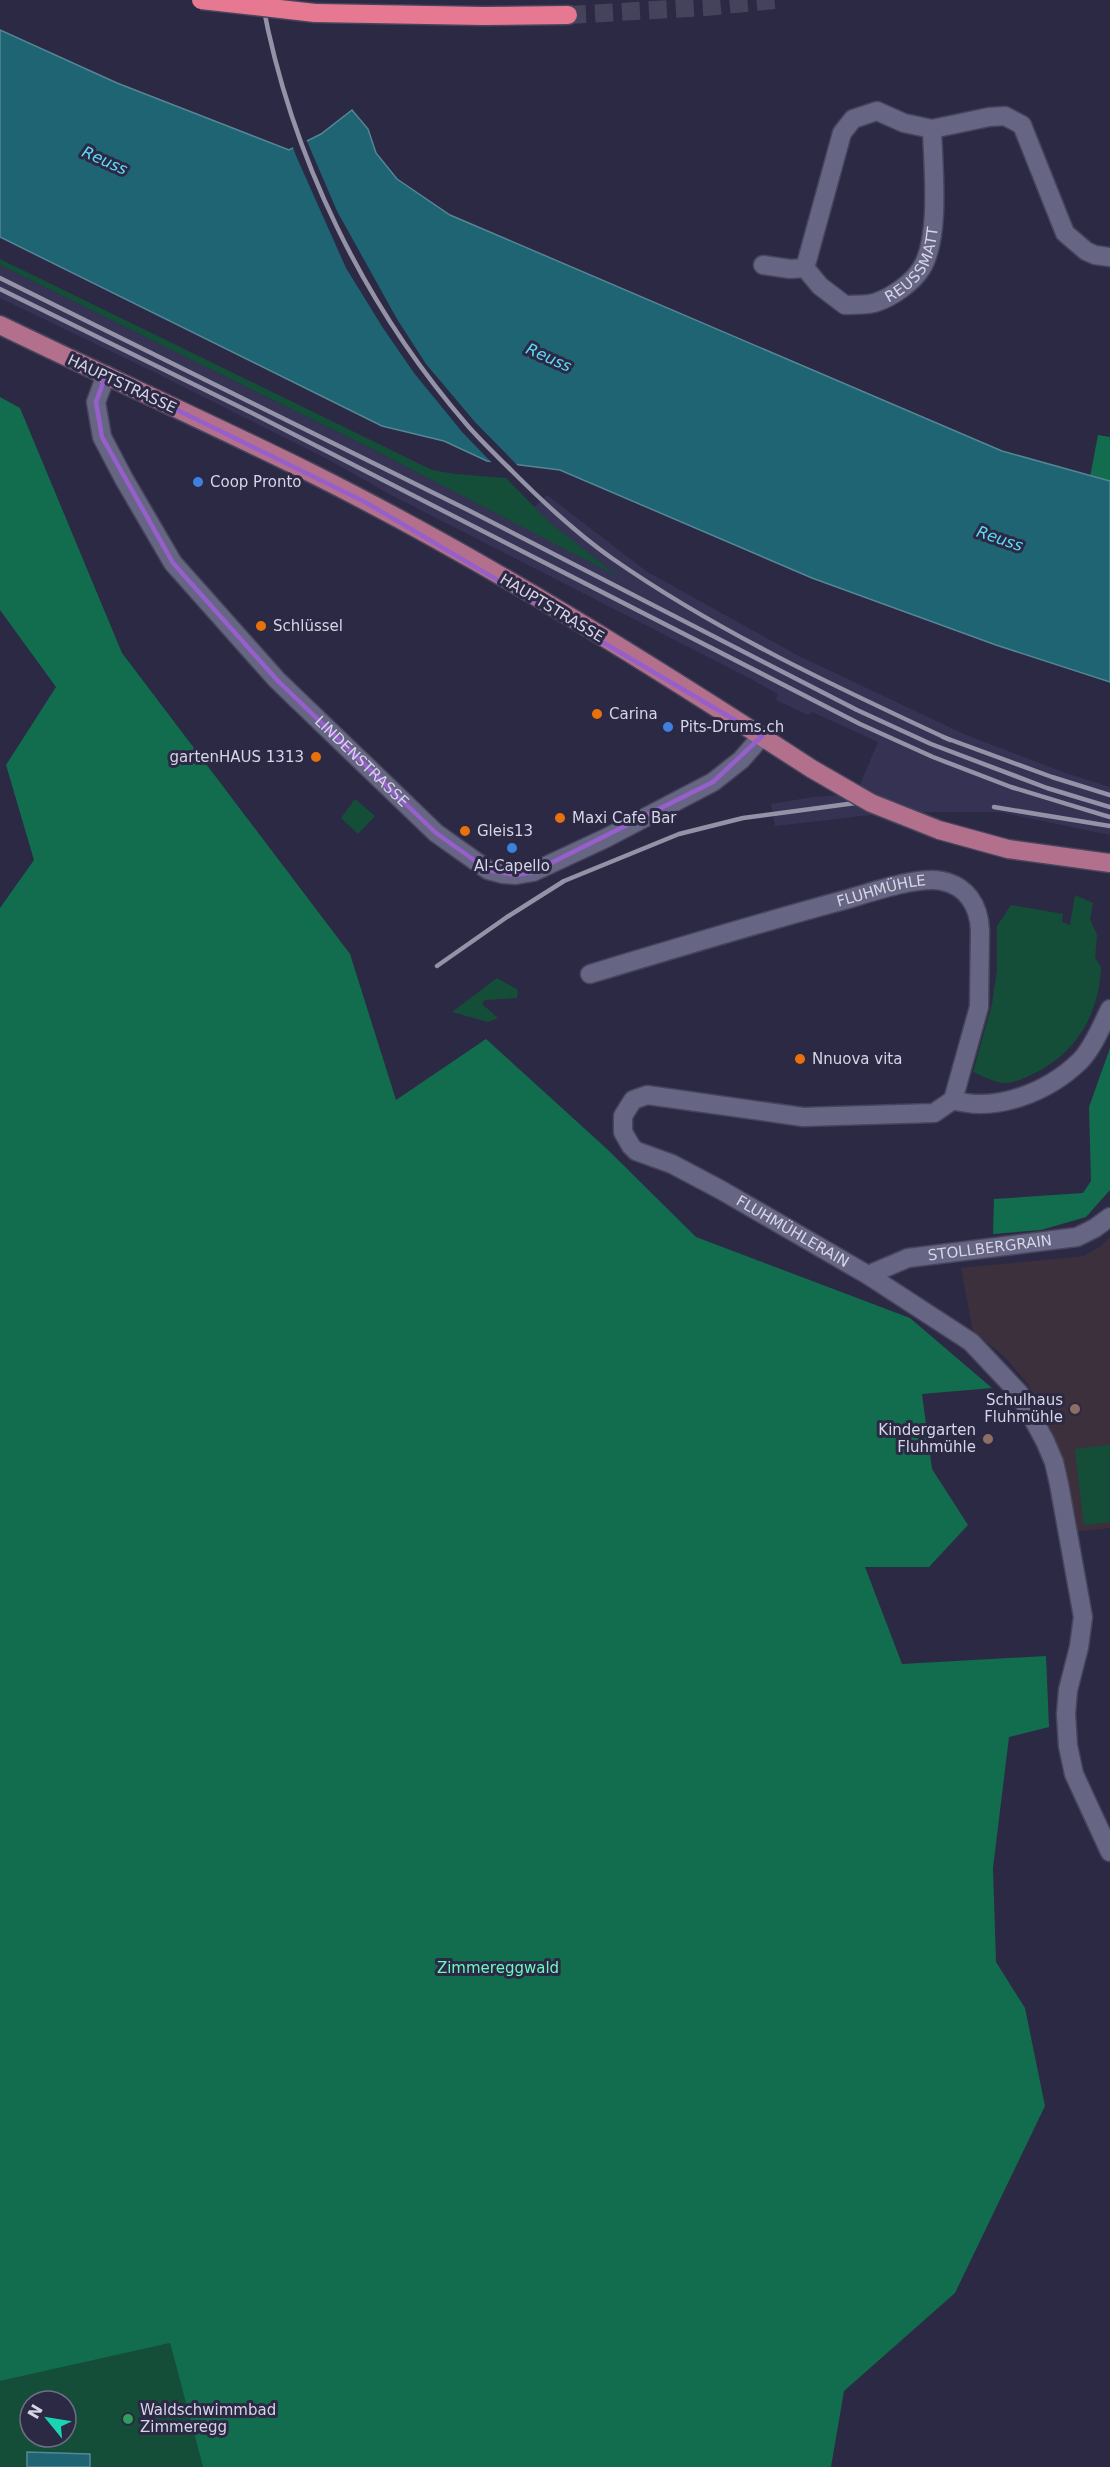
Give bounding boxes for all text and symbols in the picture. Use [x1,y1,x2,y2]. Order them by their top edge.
water label: Reuss [79,142,130,179]
street label: REUSSMATT [882,225,942,306]
water label: Reuss [523,339,574,376]
street label: HAUPTSTRASSE [65,351,179,417]
place label: Coop Pronto [210,473,301,491]
marker: Coop Pronto [191,475,205,489]
water label: Reuss [974,522,1026,555]
street label: HAUPTSTRASSE [497,570,607,646]
place label: Schlüssel [273,617,343,635]
marker: Schlüssel [254,619,268,633]
place label: Carina [609,705,658,723]
marker: Carina [590,707,604,721]
street label: LINDENSTRASSE [311,712,412,811]
place label: Pits-Drums.ch [680,718,784,736]
marker: Pits-Drums.ch [661,720,675,734]
place label: gartenHAUS 1313 [170,748,304,766]
marker: gartenHAUS 1313 [309,750,323,764]
place label: Maxi Cafe Bar [572,809,677,827]
marker: Maxi Cafe Bar [553,811,567,825]
place label: Gleis13 [477,822,533,840]
marker: Gleis13 [458,824,472,838]
marker: Al-Capello [505,841,519,855]
place label: Al-Capello [474,857,550,875]
street label: FLUHMÜHLE [835,871,927,911]
place label: Nnuova vita [812,1050,902,1068]
marker: Nnuova vita [793,1052,807,1066]
street label: FLUHMÜHLERAIN [733,1192,852,1271]
street label: STOLLBERGRAIN [927,1231,1053,1264]
place label: Schulhaus Fluhmühle [984,1391,1063,1426]
marker: Schulhaus Fluhmühle [1068,1402,1082,1416]
place label: Kindergarten Fluhmühle [878,1421,976,1456]
marker: Kindergarten Fluhmühle [981,1432,995,1446]
park label: Zimmereggwald [437,1959,559,1977]
north arrow [18,2389,78,2449]
text: N [24,2401,47,2422]
place label: Waldschwimmbad Zimmeregg [140,2401,276,2436]
marker: Waldschwimmbad Zimmeregg [121,2412,135,2426]

